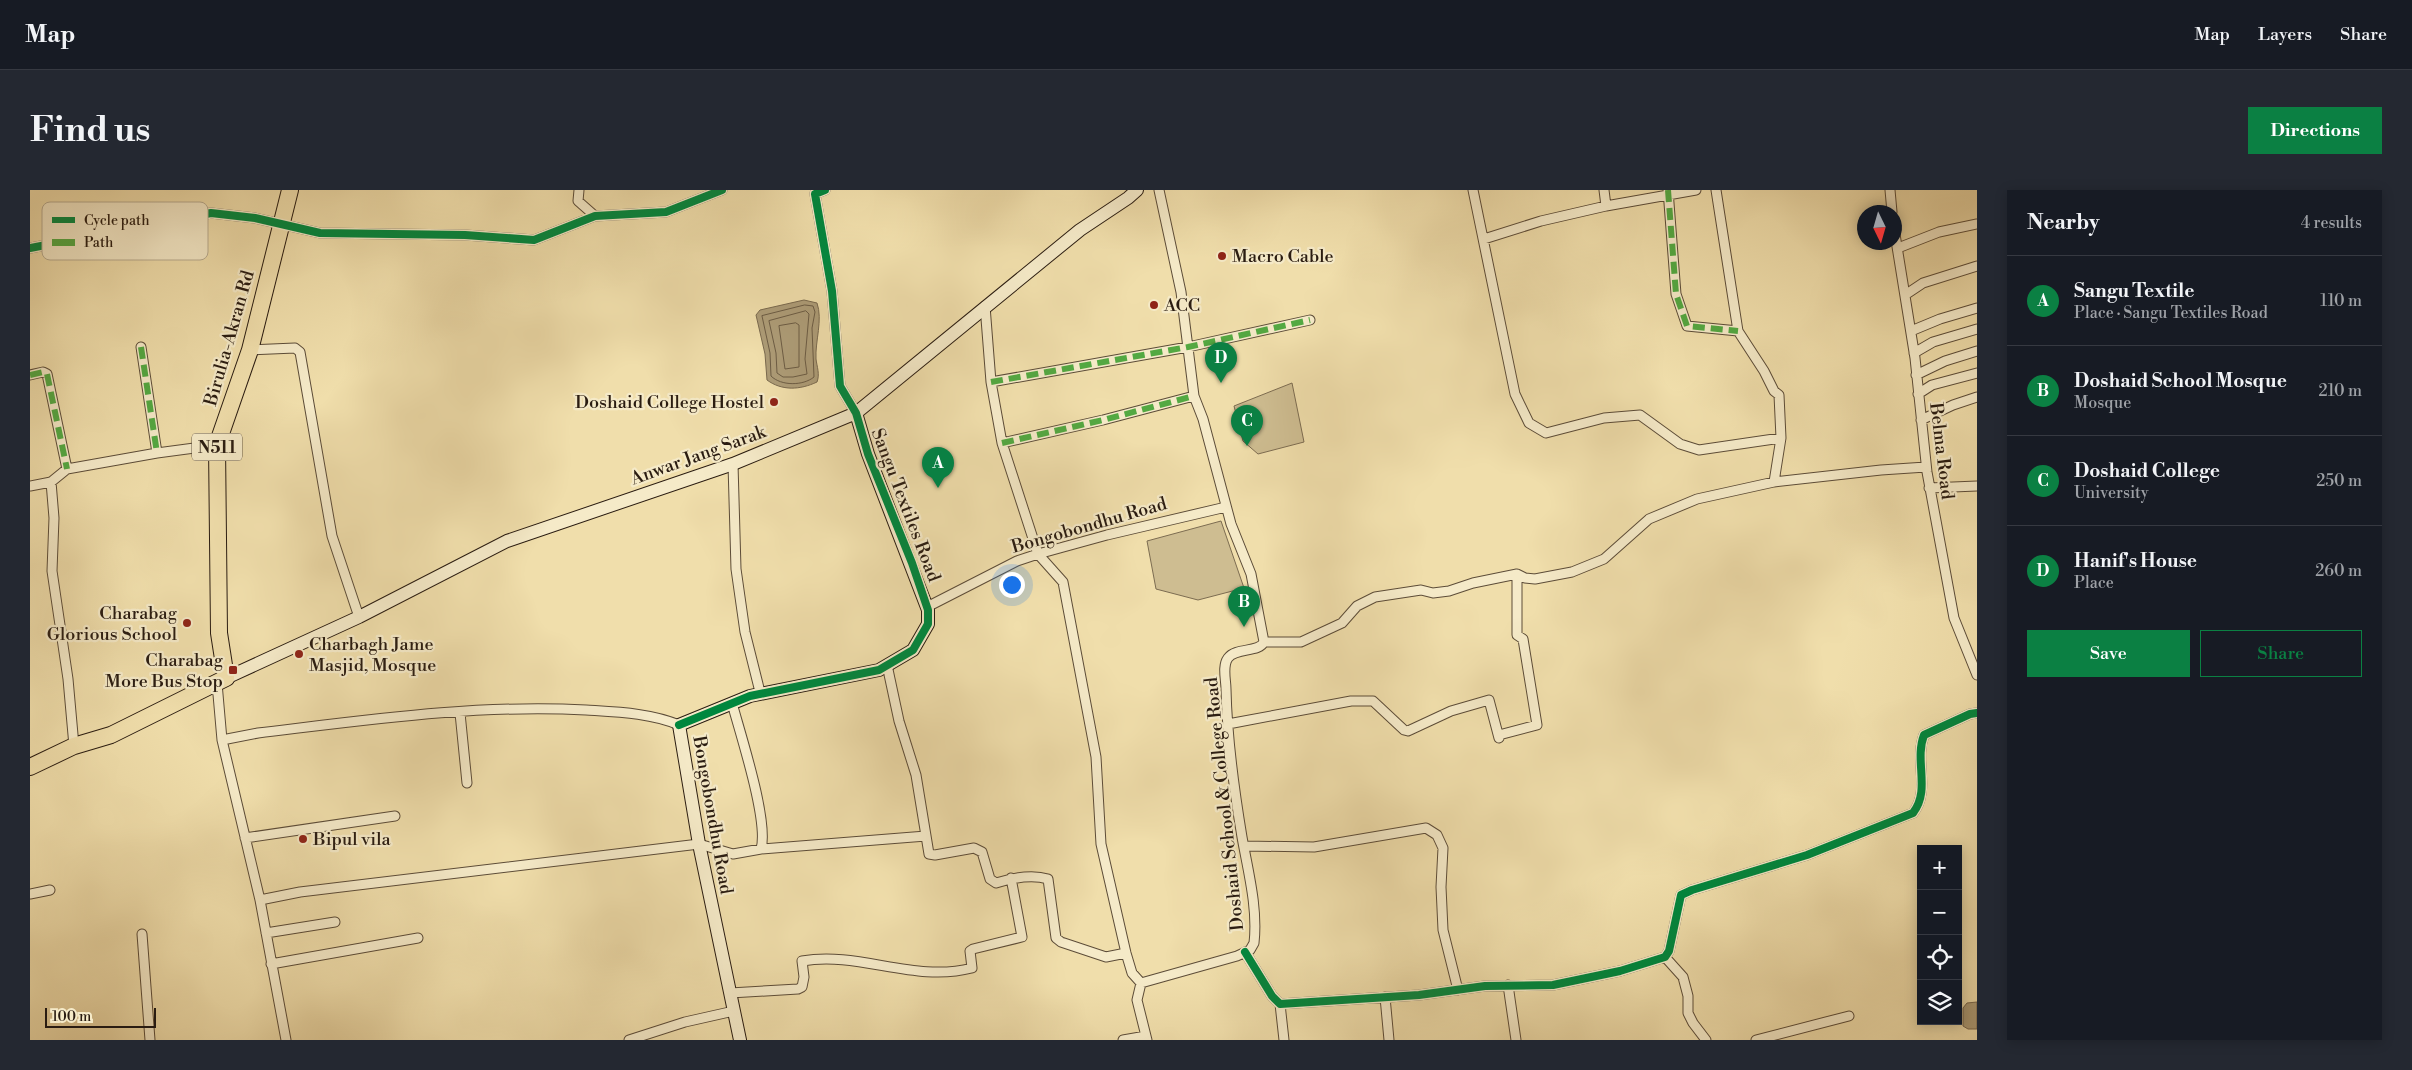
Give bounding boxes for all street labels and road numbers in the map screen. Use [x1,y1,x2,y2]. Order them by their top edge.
street label: Birulia-Akran Rd [199,267,260,410]
street label: Belma Road [1924,400,1959,502]
street label: Anwar Jang Sarak [626,420,770,491]
street label: Sangu Textiles Road [866,425,946,586]
road number: N511 [192,433,242,460]
street label: Bongobondhu Road [1008,492,1170,559]
street label: Doshaid School & College Road [1200,675,1249,932]
street label: Bongobondhu Road [687,733,738,897]

